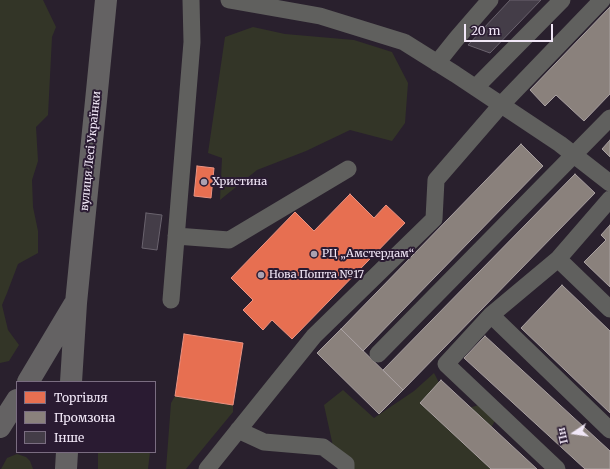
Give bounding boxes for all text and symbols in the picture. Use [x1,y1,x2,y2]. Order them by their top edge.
scale bar [466,16,555,42]
text: 20 m [471,23,500,38]
street label: вулиця Лесі Українки [78,90,104,212]
place label: Христина [212,175,267,189]
marker: Христина [199,177,209,187]
place label: РЦ „Амстердам“ [322,247,414,261]
marker: РЦ „Амстердам“ [309,249,319,259]
place label: Нова Пошта №17 [269,268,364,282]
marker: Нова Пошта №17 [256,270,266,280]
legend [16,381,156,453]
text: Торгівля [54,390,108,405]
text: Промзона [54,410,115,425]
north arrow [554,413,594,453]
text: Пн [554,426,571,445]
text: Інше [54,430,84,445]

